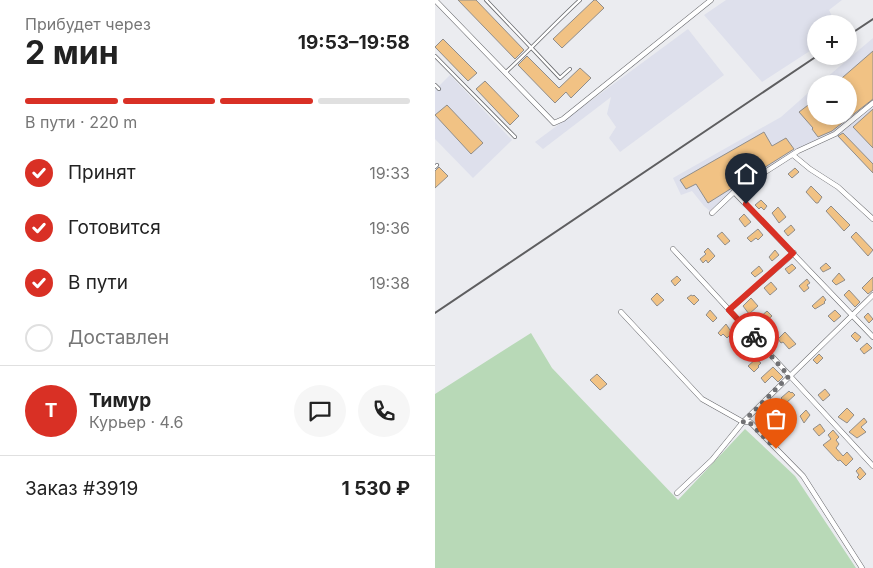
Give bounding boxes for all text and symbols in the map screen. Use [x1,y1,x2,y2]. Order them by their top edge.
text: Прибудет через [25,14,151,34]
map controls [807,15,857,125]
button: + [807,15,857,65]
text: 19:53–19:58 [298,31,410,54]
text: 2 мин [25,33,119,72]
button: − [807,75,857,125]
text: В пути · 220 m [25,112,137,132]
pin [725,153,767,204]
icon: check [25,159,53,187]
icon: home [732,160,760,188]
text: Принят [68,161,136,184]
text: 19:33 [369,163,410,183]
icon: check [25,214,53,242]
text: Готовится [68,216,161,239]
text: 19:36 [369,218,410,238]
icon: check [25,269,53,297]
text: В пути [68,271,128,294]
text: 19:38 [369,273,410,293]
courier [729,312,779,362]
icon: bike [740,323,768,351]
text: Доставлен [68,326,169,349]
button: chat [294,385,346,437]
button: phone [358,385,410,437]
text: Тимур [89,389,151,412]
pin [755,398,797,449]
text: Т [45,399,57,422]
icon: bag [762,405,790,433]
text: Курьер · 4.6 [89,412,184,432]
text: Заказ #3919 [25,477,138,500]
text: 1 530 ₽ [341,477,410,500]

